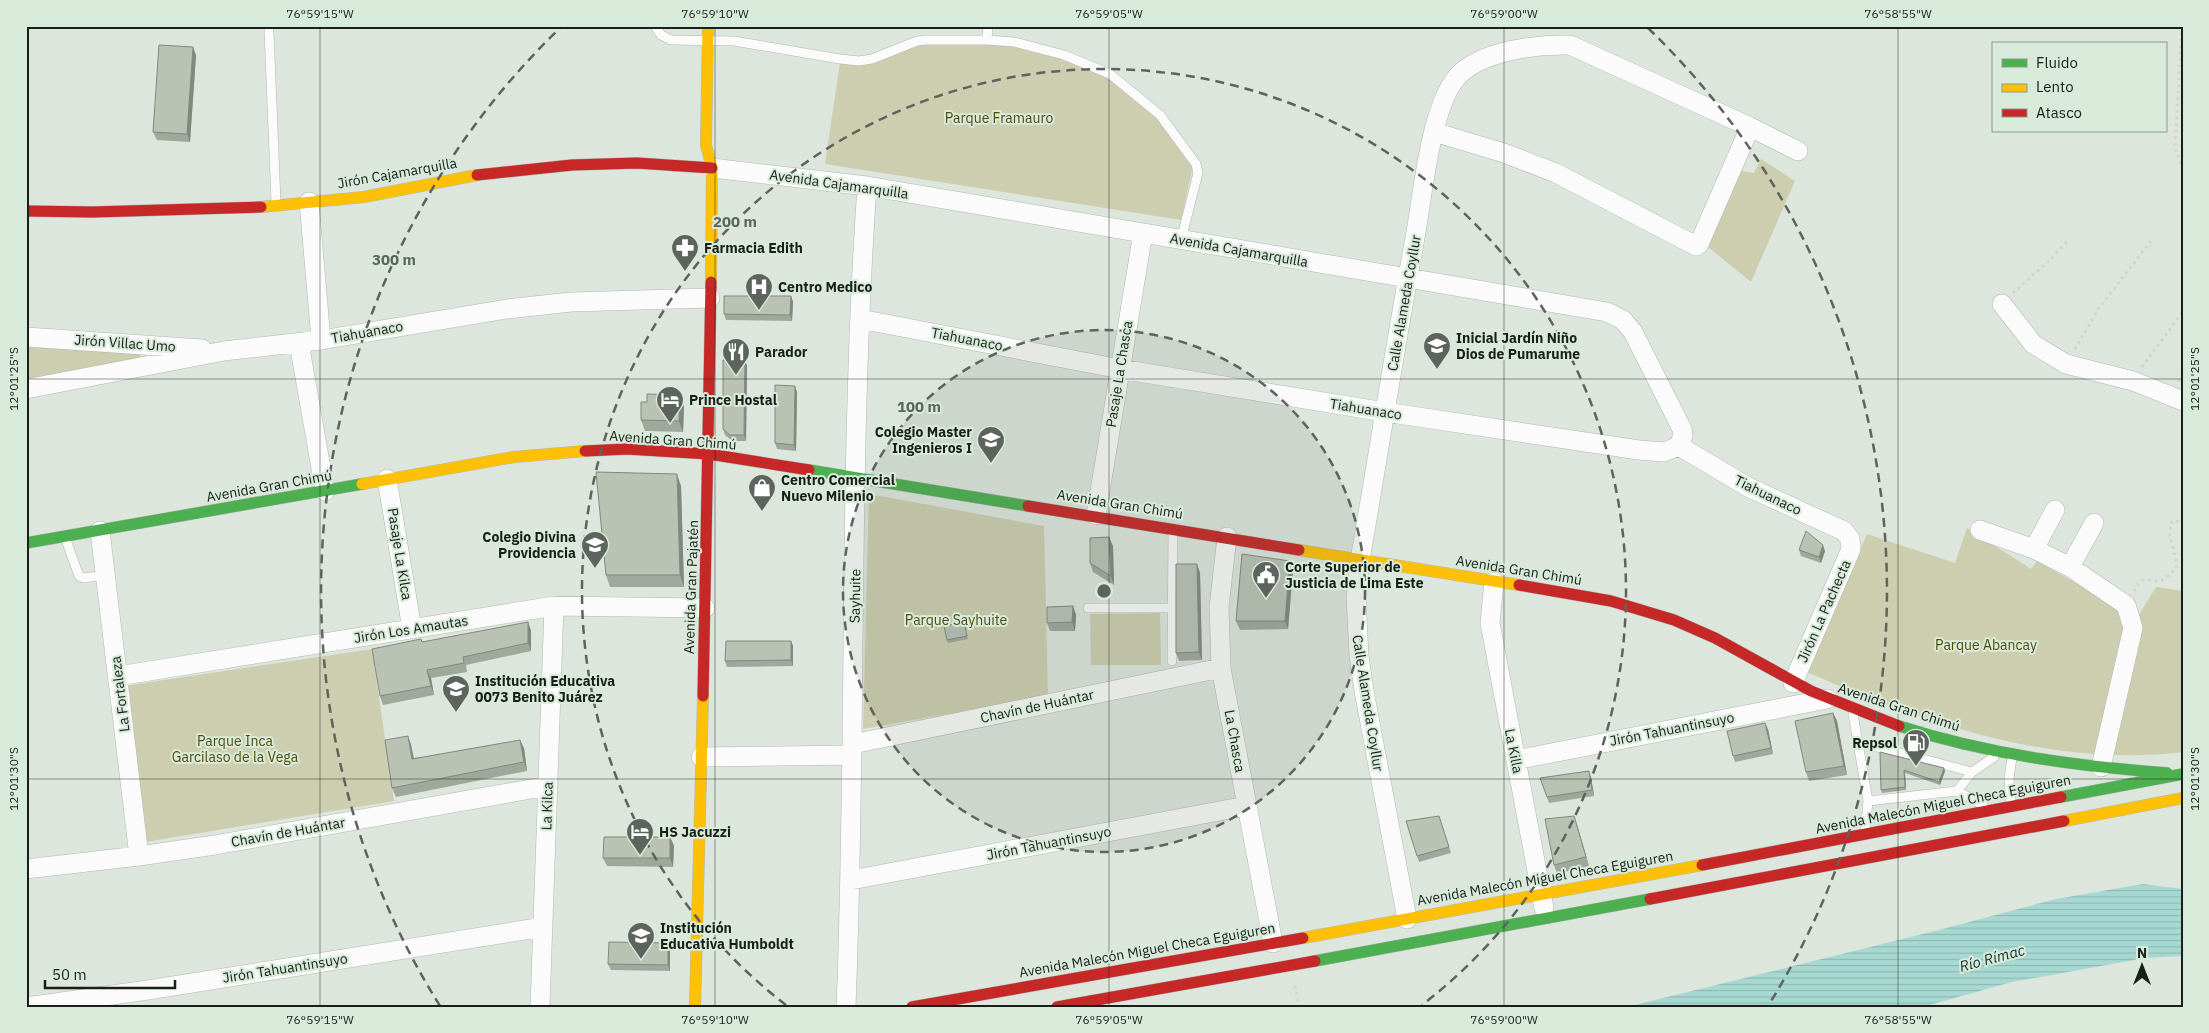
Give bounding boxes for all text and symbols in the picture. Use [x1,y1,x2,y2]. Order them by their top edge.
text: 76°59'15"W [286,6,354,21]
text: 76°59'10"W [681,6,749,21]
text: 76°59'05"W [1075,6,1143,21]
text: 76°59'00"W [1470,6,1538,21]
text: 76°58'55"W [1864,6,1932,21]
legend [1992,42,2166,132]
text: Fluido [2036,53,2078,72]
text: Lento [2036,77,2074,96]
text: Atasco [2036,103,2082,122]
park label: Parque Framauro [945,109,1053,127]
street label: Jirón Cajamarquilla [336,154,459,192]
street label: Avenida Cajamarquilla [768,165,910,203]
text: 200 m [713,212,757,231]
street label: Avenida Cajamarquilla [1169,229,1310,271]
pharmacy icon: Farmacia Edith [670,233,700,272]
street label: Calle Alameda Coyllur [1383,234,1425,372]
place label: Farmacia Edith [704,239,803,257]
text: 300 m [372,250,416,269]
hospital icon: Centro Medico [744,272,774,311]
place label: Centro Medico [778,278,872,296]
street label: Tiahuanaco [330,317,404,347]
street label: Pasaje La Chasca [1102,319,1136,429]
street label: Tiahuanaco [930,323,1005,355]
place label: Inicial Jardín Niño Dios de Pumarume [1456,329,1580,363]
street label: Jirón Villac Umo [74,330,177,356]
school or university icon: Inicial Jardín Niño Dios de Pumarume [1422,331,1452,370]
restaurant icon: Parador [721,337,751,376]
place label: Parador [755,343,808,361]
text: 12°01'25"S [6,347,21,411]
text: 12°01'25"S [2187,347,2202,411]
hotel icon: Prince Hostal [655,385,685,424]
place label: Prince Hostal [689,391,777,409]
street label: Tiahuanaco [1329,394,1403,424]
text: 100 m [897,397,941,416]
place label: Colegio Master Ingenieros I [875,423,972,457]
school or university icon: Colegio Master Ingenieros I [976,425,1006,464]
street label: Avenida Gran Chimú [609,427,737,453]
street label: Avenida Gran Chimú [205,466,333,506]
place label: Centro Comercial Nuevo Milenio [781,471,895,505]
street label: Tiahuanaco [1731,471,1805,519]
shop icon: Centro Comercial Nuevo Milenio [747,473,777,512]
street label: Avenida Gran Chimú [1056,485,1184,523]
street label: Pasaje La Kilca [384,507,416,602]
street label: Avenida Gran Pajatén [680,520,702,654]
place label: Colegio Divina Providencia [482,528,576,562]
school or university icon: Colegio Divina Providencia [580,530,610,569]
street label: Avenida Gran Chimú [1455,551,1583,589]
street label: Jirón La Pachecta [1793,556,1855,665]
place label: Corte Superior de Justicia de Lima Este [1285,558,1424,592]
public building icon: Corte Superior de Justicia de Lima Este [1251,560,1281,599]
street label: Sayhuite [846,568,864,623]
centre of rings [1095,582,1113,600]
street label: Jirón Los Amautas [353,611,470,647]
park label: Parque Sayhuite [905,611,1008,629]
street label: Calle Alameda Coyllur [1348,634,1388,772]
park label: Parque Abancay [1935,636,2037,654]
street label: La Fortaleza [106,655,134,733]
place label: Institución Educativa 0073 Benito Juárez [475,672,615,706]
school or university icon: Institución Educativa 0073 Benito Juárez [441,674,471,713]
street label: Avenida Gran Chimú [1836,679,1962,735]
street label: Chavín de Huántar [979,685,1095,727]
street label: La Chasca [1221,708,1249,774]
street label: Jirón Tahuantinsuyo [1608,708,1736,750]
street label: La Killa [1501,727,1527,775]
fuel station icon: Repsol [1901,728,1931,767]
park label: Parque Inca Garcilaso de la Vega [172,732,299,766]
place label: Repsol [1852,734,1897,752]
text: 12°01'30"S [6,747,21,811]
text: 12°01'30"S [2187,747,2202,811]
street label: Avenida Malecón Miguel Checa Eguiguren [1814,770,2072,838]
street label: La Kilca [537,781,557,831]
street label: Chavín de Huántar [230,813,346,851]
hotel icon: HS Jacuzzi [625,817,655,856]
street label: Jirón Tahuantinsuyo [985,822,1113,864]
place label: HS Jacuzzi [659,823,731,841]
street label: Avenida Malecón Miguel Checa Eguiguren [1415,847,1675,909]
place label: Institución Educativa Humboldt [660,919,794,953]
street label: Avenida Malecón Miguel Checa Eguiguren [1017,919,1277,981]
school or university icon: Institución Educativa Humboldt [626,921,656,960]
water label: Río Rímac [1957,940,2028,976]
north arrow [2116,940,2166,990]
text: N [2137,944,2147,962]
street label: Jirón Tahuantinsuyo [221,949,349,987]
scale bar [45,958,175,990]
text: 50 m [52,965,87,984]
text: 76°59'15"W [286,1012,354,1027]
text: 76°59'10"W [681,1012,749,1027]
text: 76°59'05"W [1075,1012,1143,1027]
text: 76°59'00"W [1470,1012,1538,1027]
text: 76°58'55"W [1864,1012,1932,1027]

